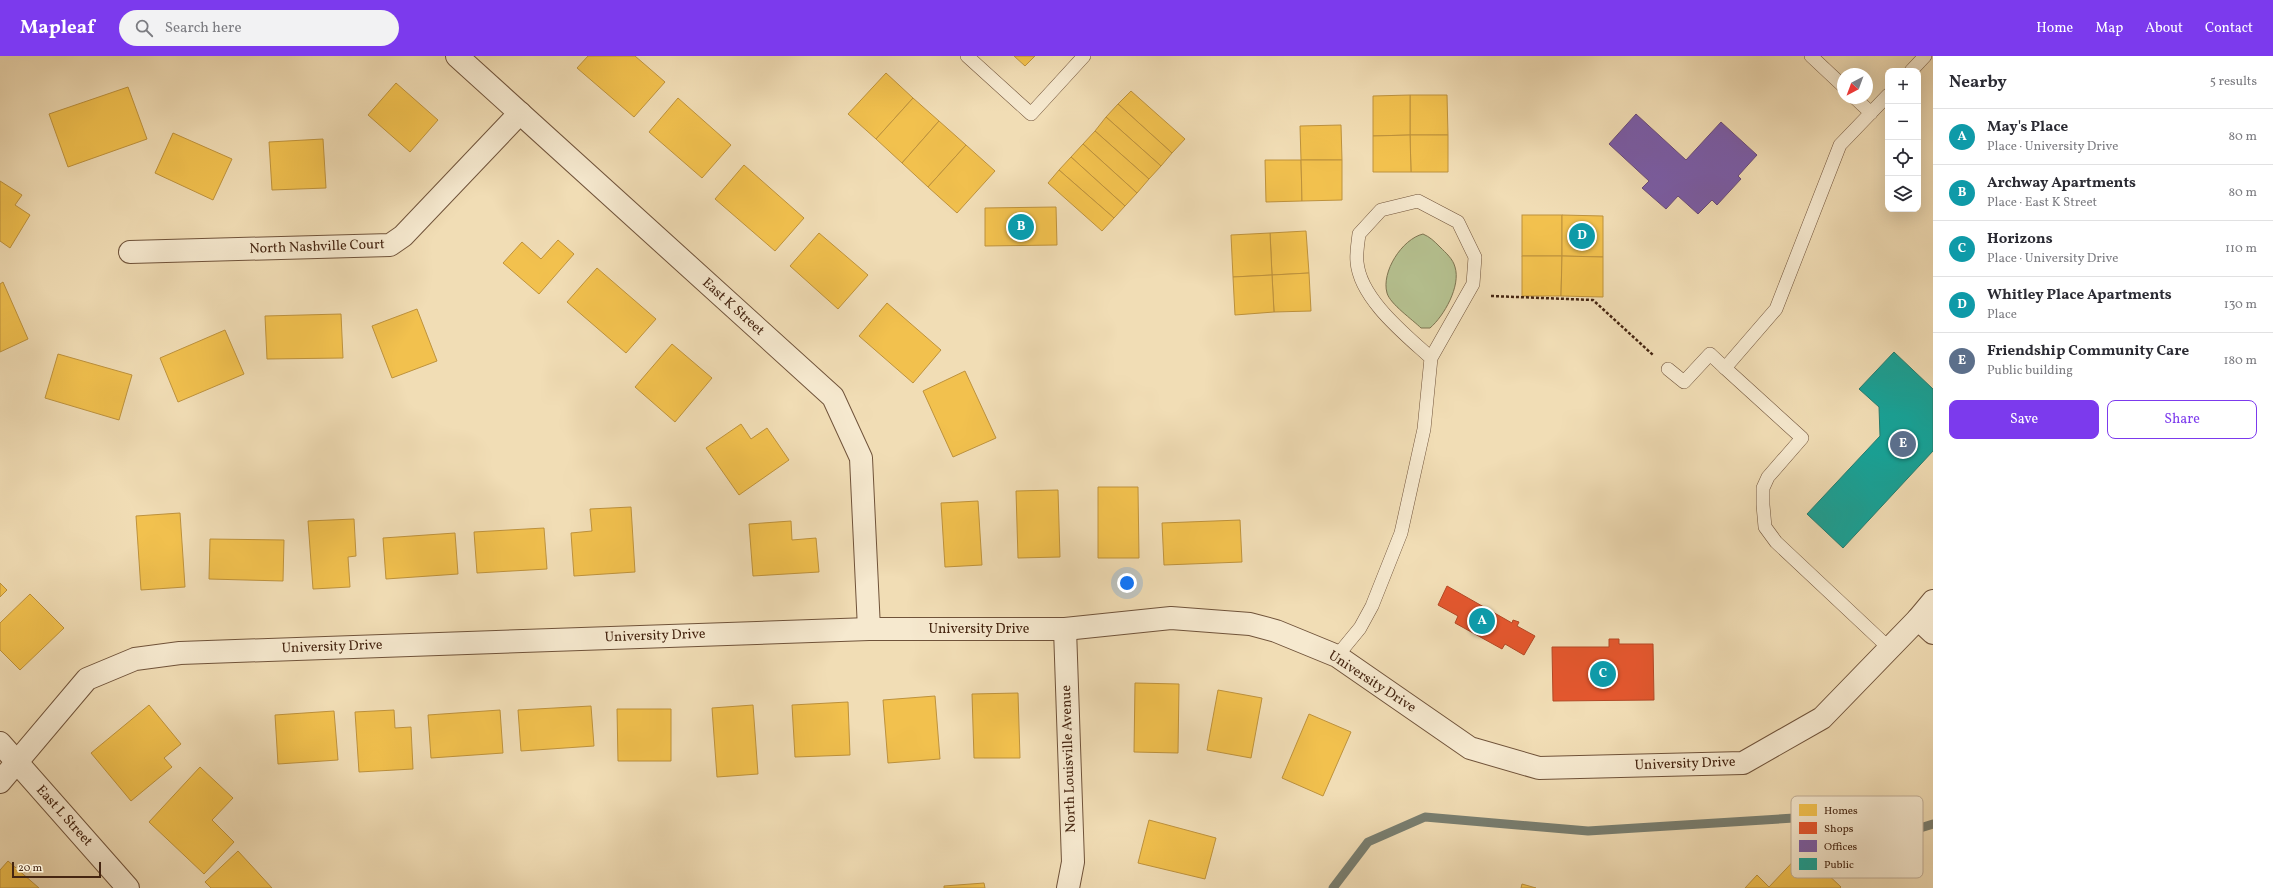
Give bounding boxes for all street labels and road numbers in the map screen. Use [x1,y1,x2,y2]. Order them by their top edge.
street label: North Nashville Court [249,235,385,259]
street label: East K Street [698,274,768,340]
street label: University Drive [928,620,1030,639]
street label: University Drive [604,625,706,647]
street label: University Drive [281,636,383,658]
street label: University Drive [1324,647,1420,718]
street label: North Louisville Avenue [1057,684,1081,833]
street label: University Drive [1634,753,1736,775]
street label: East L Street [31,781,97,851]

